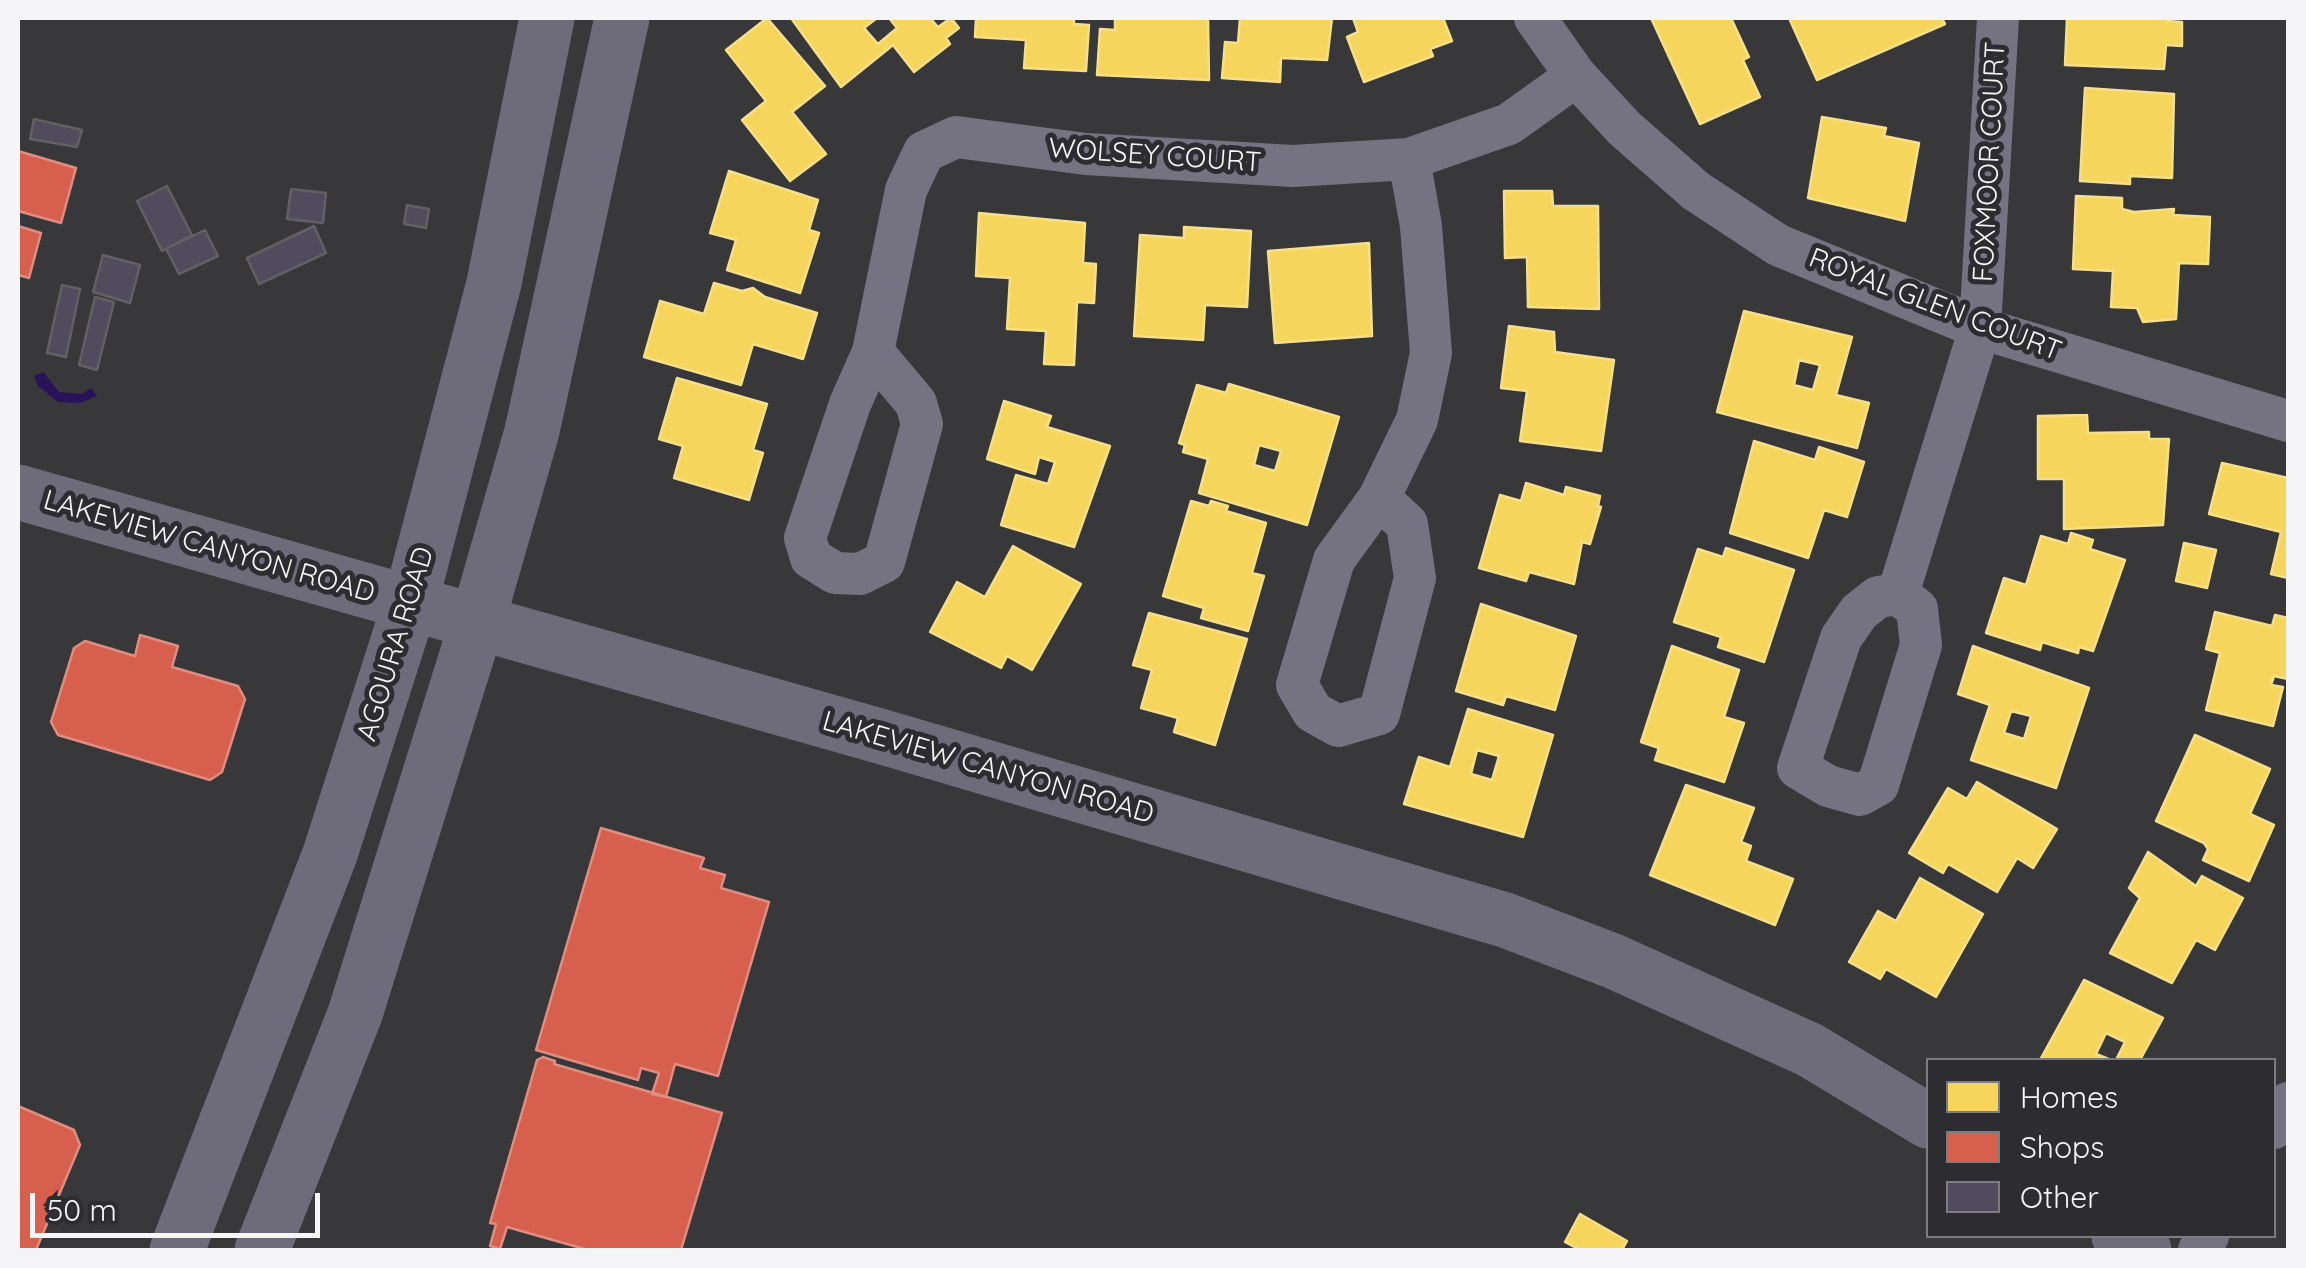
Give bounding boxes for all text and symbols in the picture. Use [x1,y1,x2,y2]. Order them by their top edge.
street label: FOXMOOR COURT [1967,41,2013,283]
street label: WOLSEY COURT [1048,132,1262,180]
street label: ROYAL GLEN COURT [1804,241,2066,369]
street label: LAKEVIEW CANYON ROAD [39,484,379,610]
street label: AGOURA ROAD [350,543,442,745]
street label: LAKEVIEW CANYON ROAD [818,705,1158,831]
legend [1926,1058,2276,1238]
text: Homes [2020,1078,2118,1116]
text: Shops [2020,1128,2104,1166]
scale bar [35,1173,325,1235]
text: Other [2020,1178,2099,1216]
text: 50 m [47,1191,117,1229]

